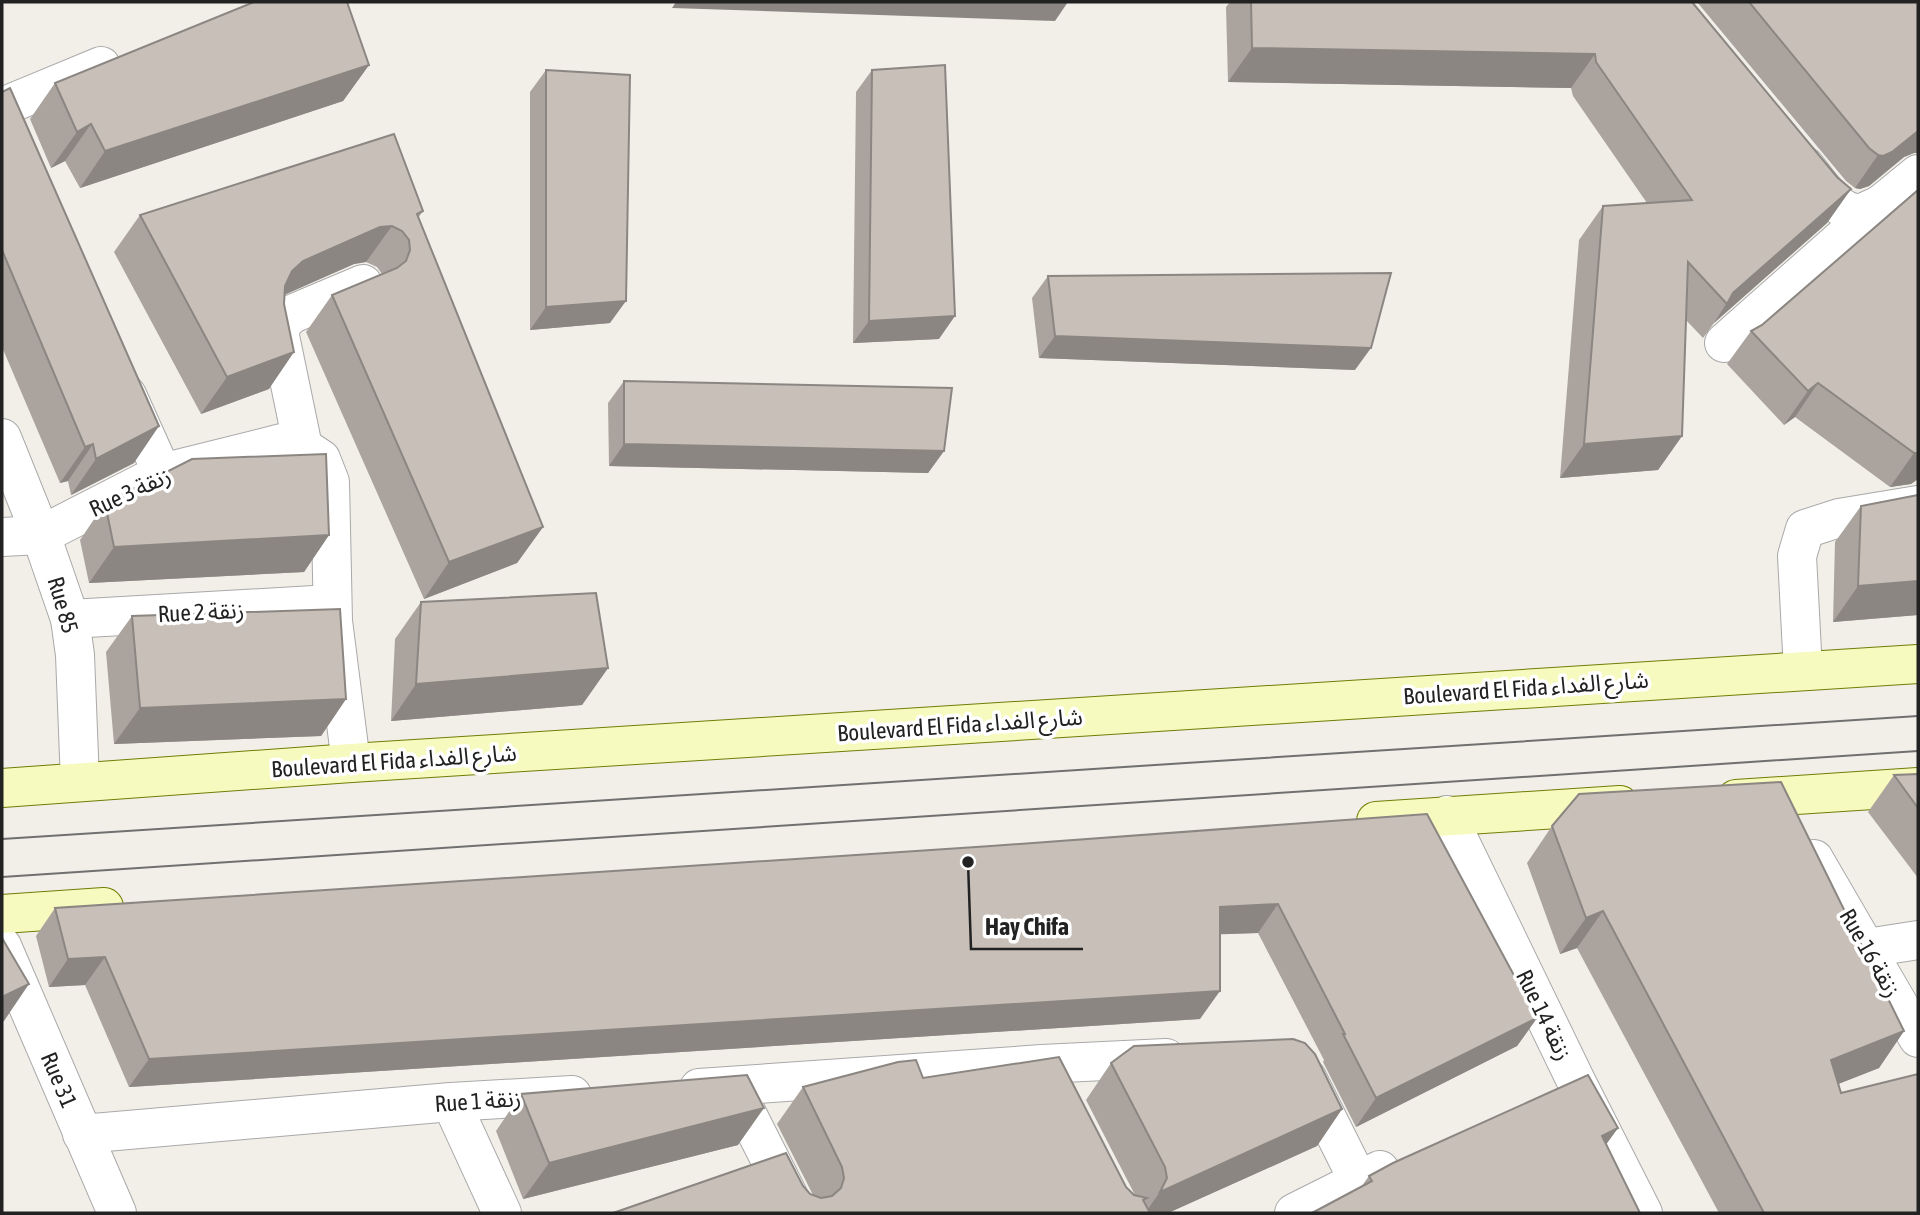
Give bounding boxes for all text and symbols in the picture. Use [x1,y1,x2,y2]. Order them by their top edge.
street label: Rue 3 زنقة [85,462,175,523]
street label: Rue 85 [43,574,83,636]
street label: Rue 2 زنقة [157,597,245,628]
street label: Boulevard El Fida شارع الفداء [1402,666,1650,714]
street label: Boulevard El Fida شارع الفداء [836,703,1084,751]
street label: Boulevard El Fida شارع الفداء [270,739,518,787]
callout: Hay Chifa [971,904,1083,949]
street label: Rue 16 زنقة [1834,904,1906,1002]
text: Hay Chifa [985,913,1069,940]
street label: Rue 14 زنقة [1510,965,1577,1065]
street label: Rue 31 [36,1048,82,1112]
street label: Rue 1 زنقة [434,1085,522,1118]

